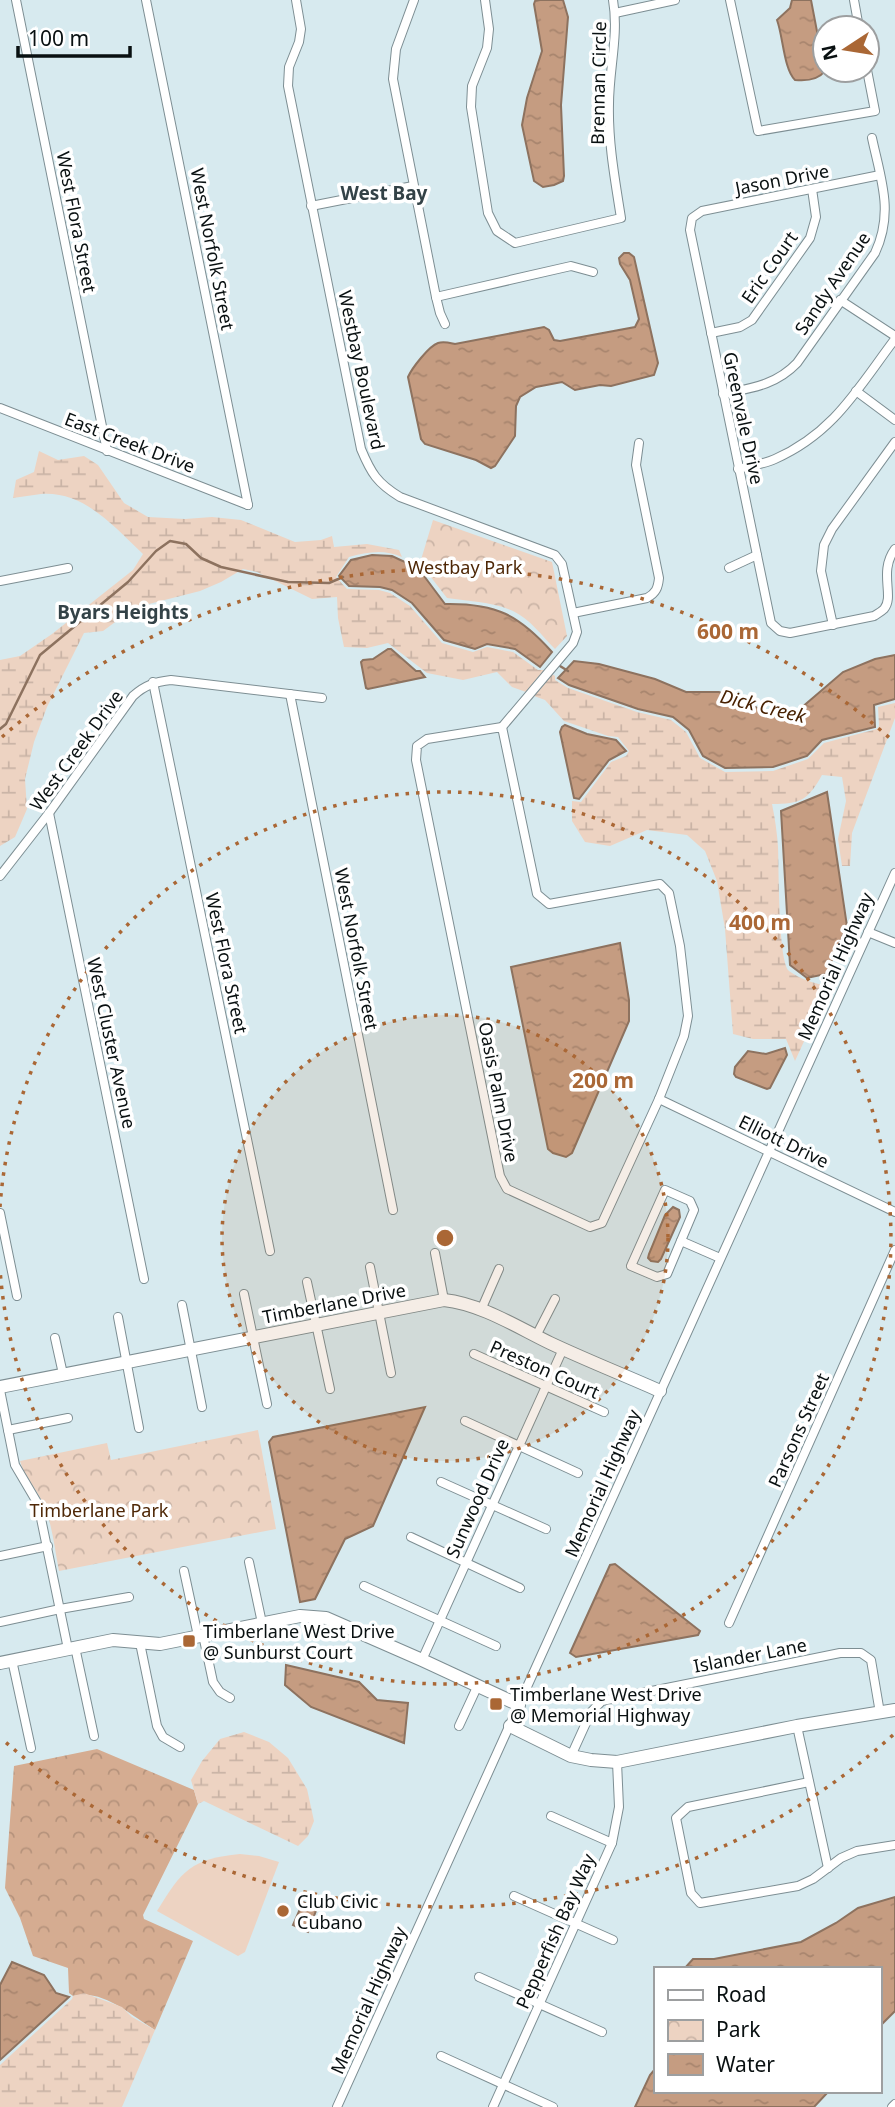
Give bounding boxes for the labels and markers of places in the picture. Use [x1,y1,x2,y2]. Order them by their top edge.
centre of rings [433,1226,457,1250]
place label: Timberlane West Drive @ Sunburst Court [203,1619,395,1664]
marker: Timberlane West Drive @ Sunburst Court [181,1633,197,1649]
place label: Timberlane West Drive @ Memorial Highway [510,1682,702,1727]
marker: Timberlane West Drive @ Memorial Highway [488,1696,504,1712]
place label: Club Civic Cubano [297,1889,379,1934]
marker: Club Civic Cubano [275,1903,291,1919]

